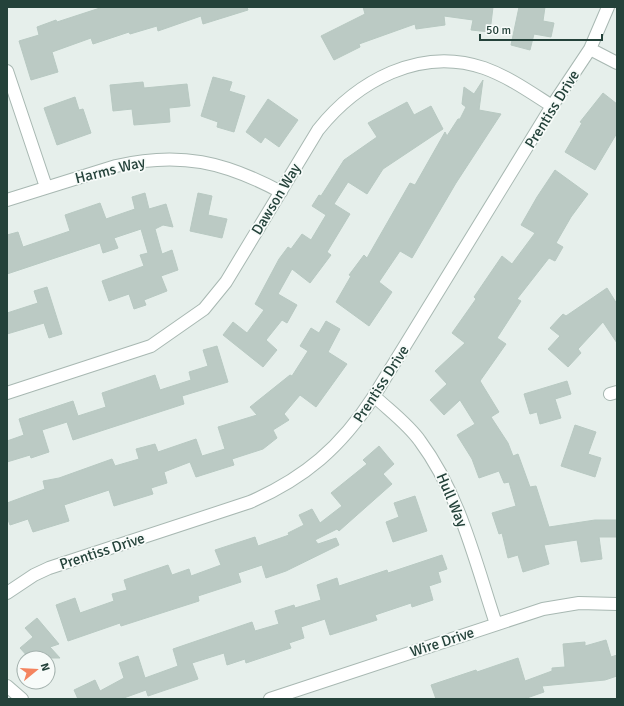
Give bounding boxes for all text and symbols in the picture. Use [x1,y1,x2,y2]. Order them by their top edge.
scale bar [480,16,602,42]
text: 50 m [486,23,511,38]
street label: Prentiss Drive [521,67,583,151]
street label: Harms Way [73,153,147,187]
street label: Dawson Way [248,160,304,238]
street label: Prentiss Drive [349,342,413,426]
street label: Hull Way [433,470,471,530]
street label: Prentiss Drive [57,529,147,573]
street label: Wire Drive [408,623,476,661]
north arrow [16,650,56,690]
text: N [38,661,52,673]

